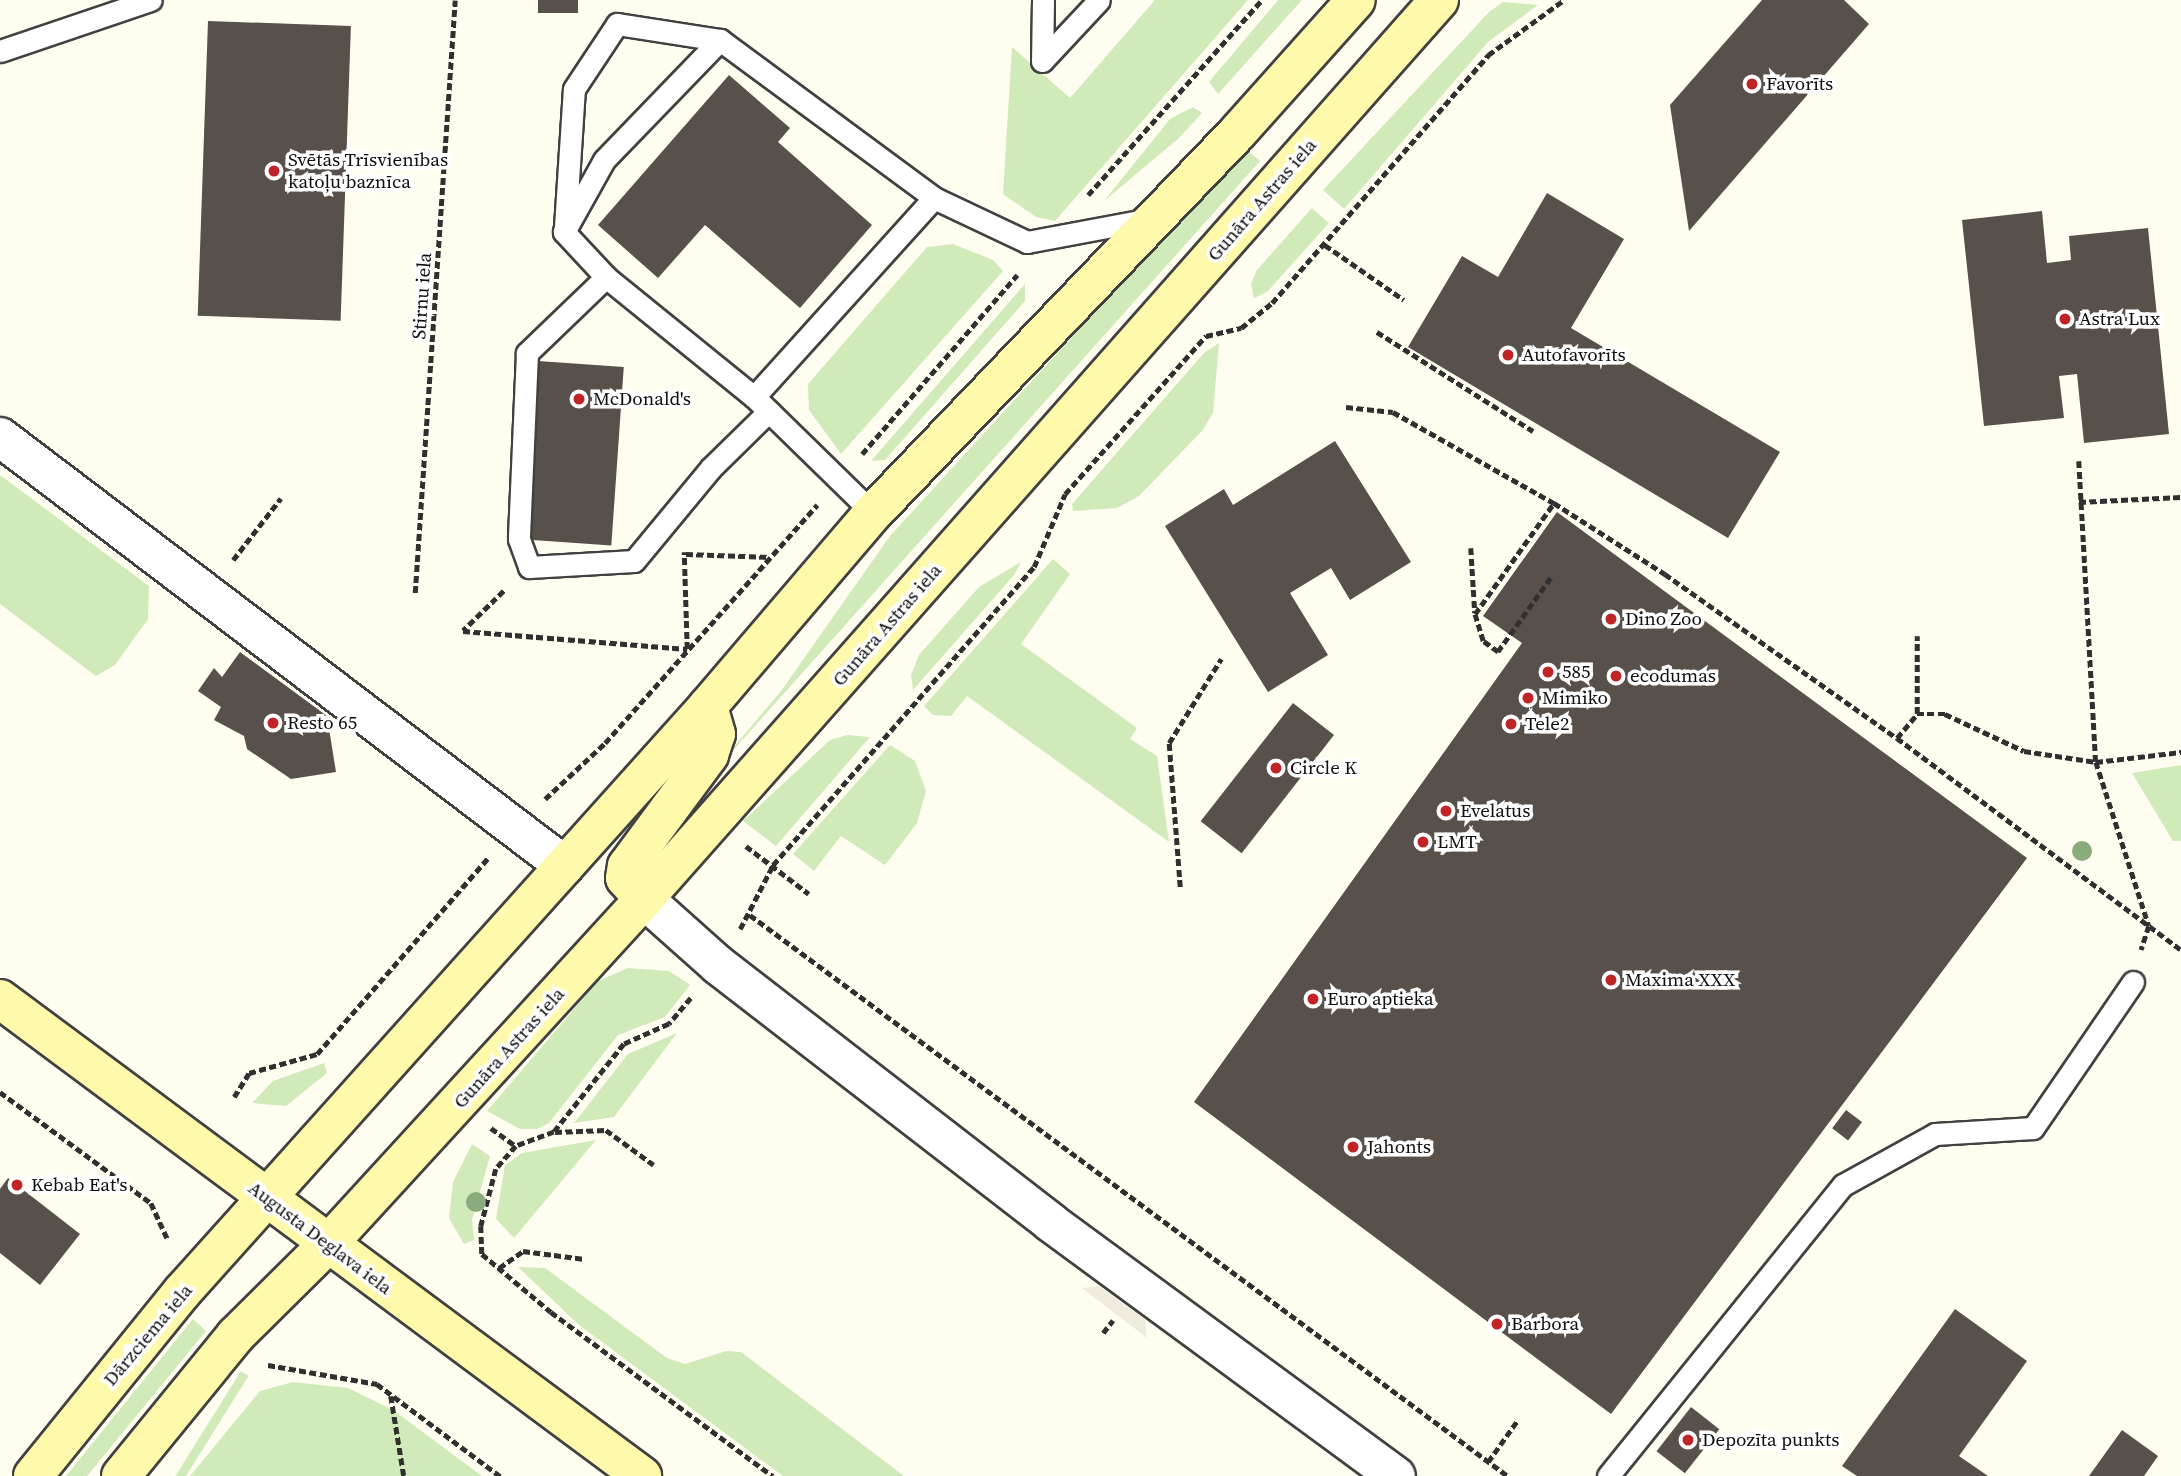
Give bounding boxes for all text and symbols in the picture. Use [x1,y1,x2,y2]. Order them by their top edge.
place label: Favorīts [1766,73,1833,95]
marker: Favorīts [1744,76,1760,92]
street label: Gunāra Astras iela [1203,134,1321,266]
place label: Svētās Trīsvienības katoļu baznīca [288,149,449,193]
marker: Svētās Trīsvienības katoļu baznīca [266,163,282,179]
street label: Stirnu iela [408,252,436,340]
place label: Astra Lux [2079,308,2160,330]
marker: Astra Lux [2057,311,2073,327]
place label: Autofavorīts [1522,344,1626,366]
marker: Autofavorīts [1500,347,1516,363]
place label: McDonald's [593,388,691,410]
marker: McDonald's [571,391,587,407]
street label: Gunāra Astras iela [828,559,946,691]
place label: Dino Zoo [1625,608,1702,630]
marker: Dino Zoo [1603,611,1619,627]
place label: 585 [1562,661,1590,683]
marker: 585 [1540,664,1556,680]
place label: ecodumas [1630,665,1716,687]
marker: ecodumas [1608,668,1624,684]
place label: Mimiko [1542,687,1608,709]
marker: Mimiko [1520,690,1536,706]
place label: Resto 65 [287,712,357,734]
place label: Tele2 [1525,713,1569,735]
marker: Resto 65 [265,715,281,731]
marker: Tele2 [1503,716,1519,732]
place label: Circle K [1290,757,1357,779]
marker: Circle K [1268,760,1284,776]
place label: Evelatus [1460,800,1530,822]
marker: Evelatus [1438,803,1454,819]
place label: LMT [1437,831,1477,853]
marker: LMT [1415,834,1431,850]
place label: Maxima XXX [1625,969,1735,991]
marker: Maxima XXX [1603,972,1619,988]
street label: Gunāra Astras iela [449,983,569,1113]
place label: Euro aptieka [1327,988,1434,1010]
marker: Euro aptieka [1305,991,1321,1007]
place label: Jahonts [1367,1136,1431,1158]
marker: Jahonts [1345,1139,1361,1155]
place label: Kebab Eat's [31,1174,127,1196]
marker: Kebab Eat's [9,1177,25,1193]
street label: Augusta Deglava iela [244,1177,396,1299]
street label: Dārzciema iela [99,1279,197,1391]
place label: Barbora [1511,1313,1579,1335]
marker: Barbora [1489,1316,1505,1332]
place label: Depozīta punkts [1702,1429,1839,1451]
marker: Depozīta punkts [1680,1432,1696,1448]

